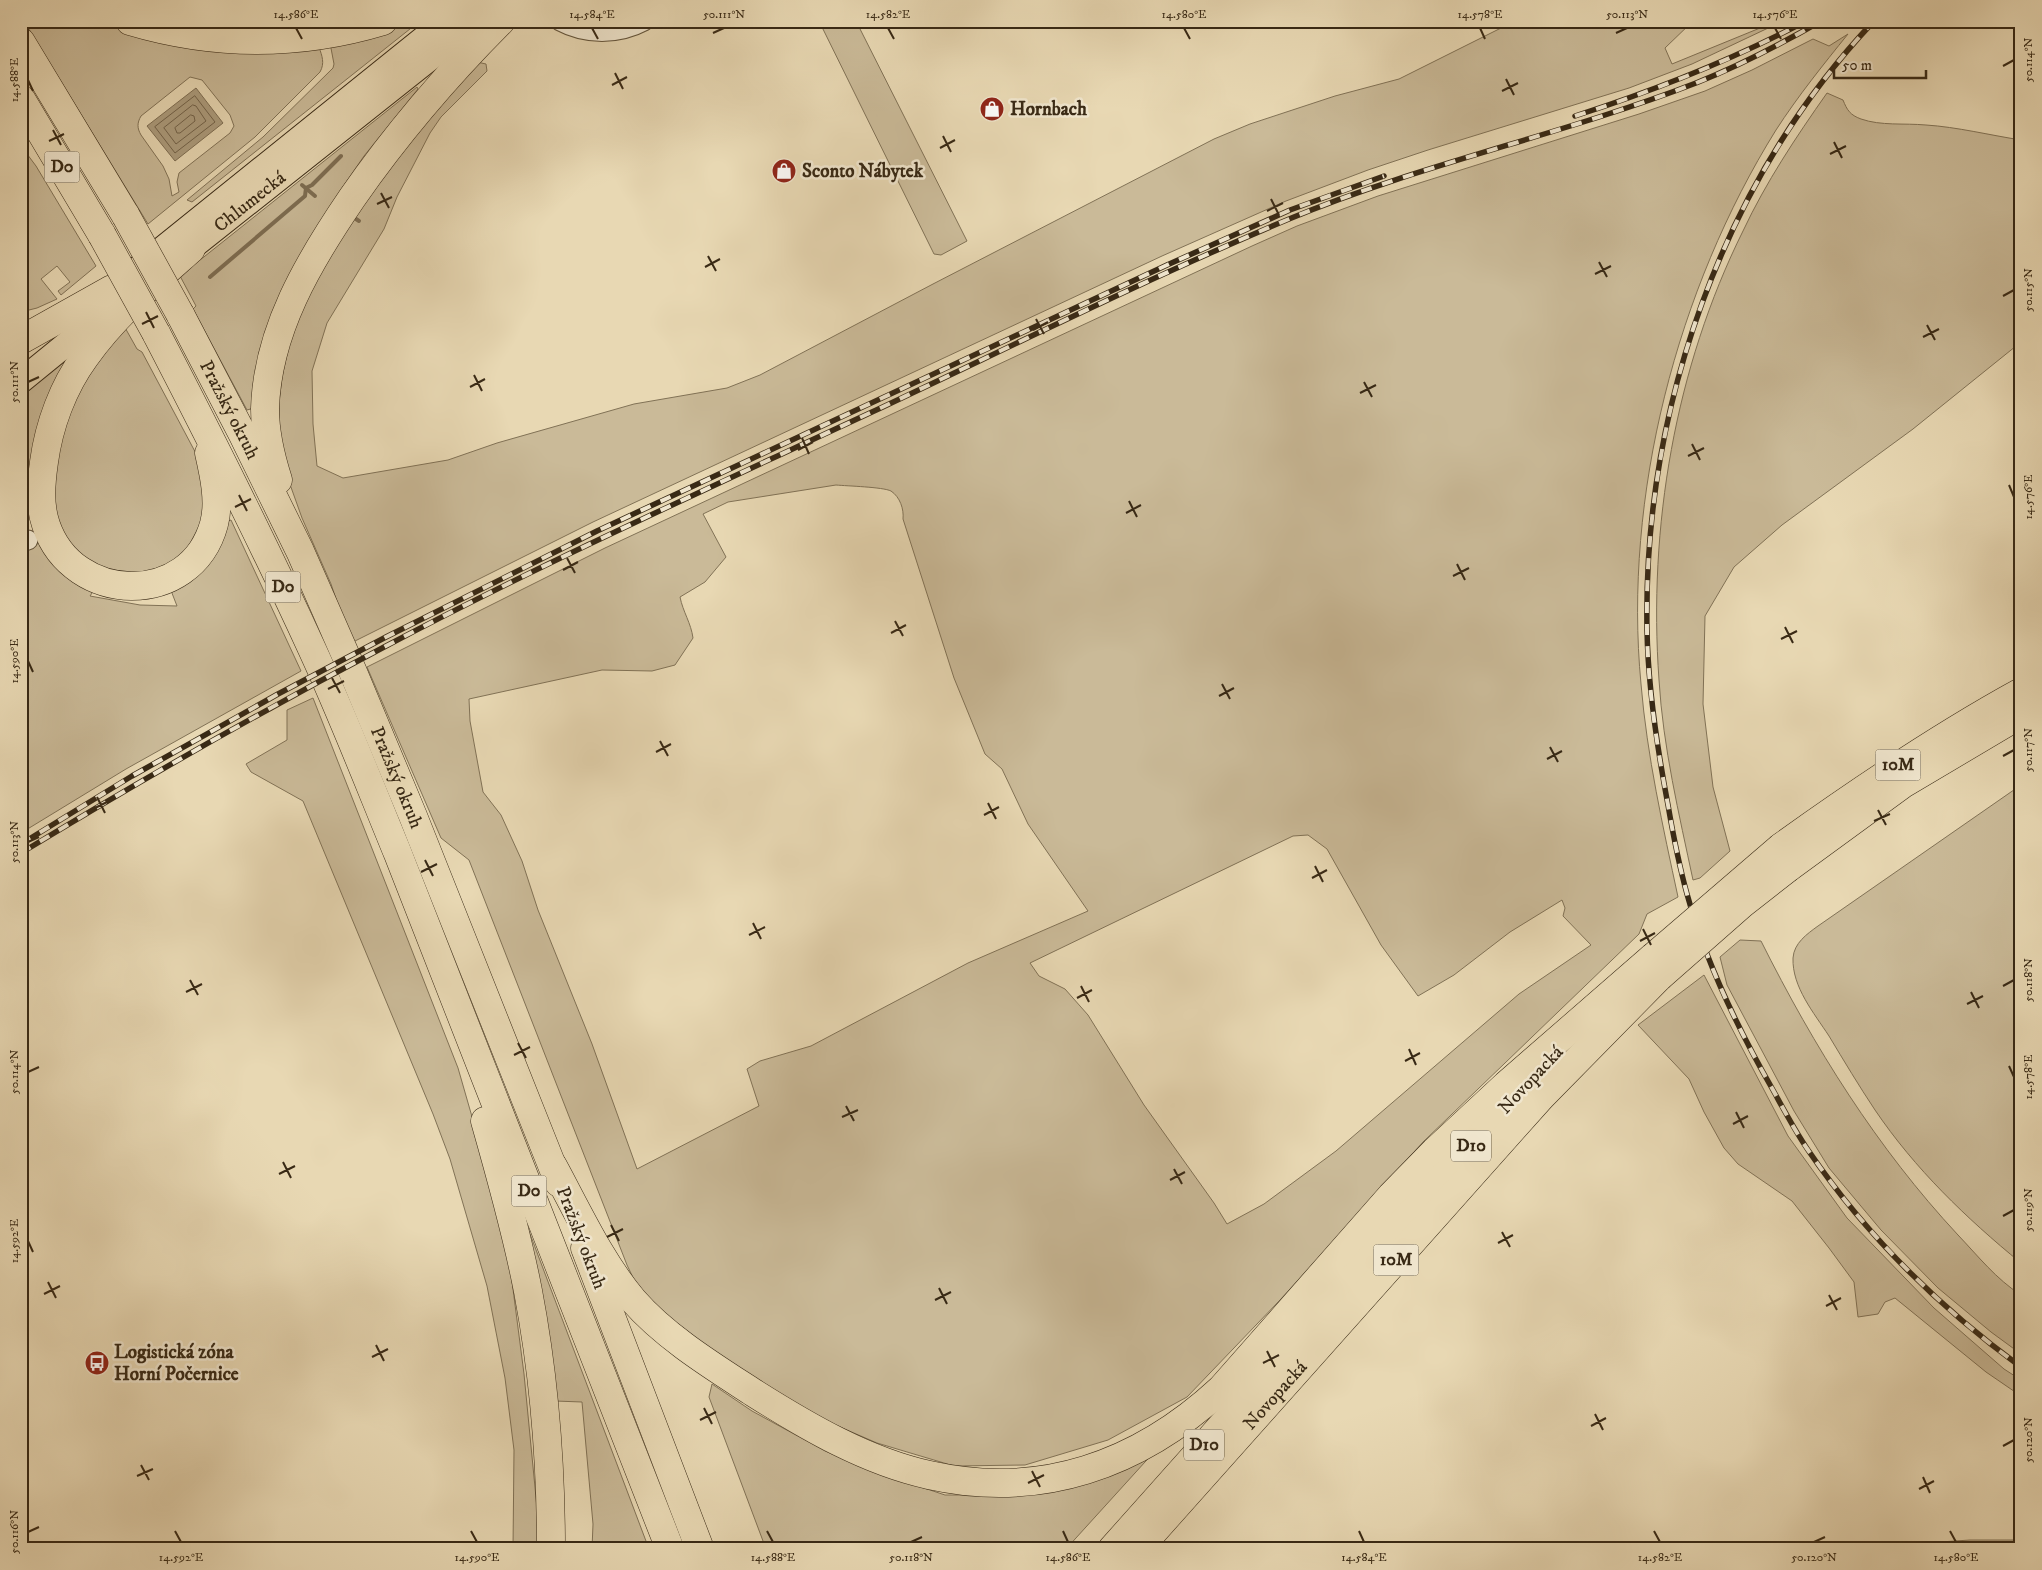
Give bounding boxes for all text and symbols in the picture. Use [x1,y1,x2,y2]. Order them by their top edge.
text: 14.586°E [274,7,319,22]
text: 14.584°E [569,7,615,22]
text: 50.111°N [703,7,745,22]
text: 14.582°E [866,7,911,22]
text: 14.580°E [1161,7,1207,22]
text: 14.578°E [1458,7,1503,22]
text: 50.113°N [1606,7,1648,22]
text: 14.576°E [1752,7,1798,22]
text: 50.114°N [2021,38,2036,82]
scale bar [1834,48,1927,80]
text: 50 m [1842,56,1872,75]
text: 14.588°E [7,57,22,102]
shop icon: Hornbach [979,96,1005,122]
place label: Hornbach [1010,98,1088,121]
road number: D0 [44,152,80,182]
shop icon: Sconto Nábytek [771,158,797,184]
place label: Sconto Nábytek [802,160,924,183]
street label: Chlumecká [209,166,290,237]
text: 50.115°N [2021,268,2036,312]
street label: Pražský okruh [195,357,265,463]
text: 50.111°N [7,361,22,403]
text: 14.576°E [2021,474,2036,520]
road number: D0 [266,572,300,602]
text: 14.590°E [7,638,22,684]
street label: Pražský okruh [366,723,428,832]
text: 50.117°N [2021,728,2036,772]
road number: 10M [1876,750,1920,780]
text: 50.113°N [7,821,22,863]
text: 50.118°N [2021,958,2036,1002]
street label: Novopacká [1494,1041,1568,1119]
text: 50.114°N [7,1050,22,1094]
text: 14.578°E [2021,1054,2036,1099]
road number: D10 [1451,1130,1491,1162]
road number: D0 [512,1176,546,1206]
street label: Pražský okruh [551,1183,611,1293]
text: 50.119°N [2021,1188,2036,1232]
text: 14.592°E [7,1218,22,1263]
road number: 10M [1374,1244,1418,1276]
place label: Logistická zóna Horní Počernice [114,1341,239,1386]
bus stop icon: Logistická zóna Horní Počernice [84,1350,110,1376]
street label: Novopacká [1238,1356,1312,1435]
text: 50.120°N [2021,1417,2036,1463]
road number: D10 [1184,1430,1224,1460]
text: 50.116°N [7,1510,22,1554]
text: 14.592°E [159,1550,204,1565]
text: 14.590°E [454,1550,500,1565]
text: 14.588°E [751,1550,796,1565]
text: 50.118°N [889,1550,933,1565]
text: 14.586°E [1046,1550,1091,1565]
text: 14.584°E [1341,1550,1387,1565]
text: 14.582°E [1638,1550,1683,1565]
text: 50.120°N [1791,1550,1837,1565]
text: 14.580°E [1933,1550,1979,1565]

